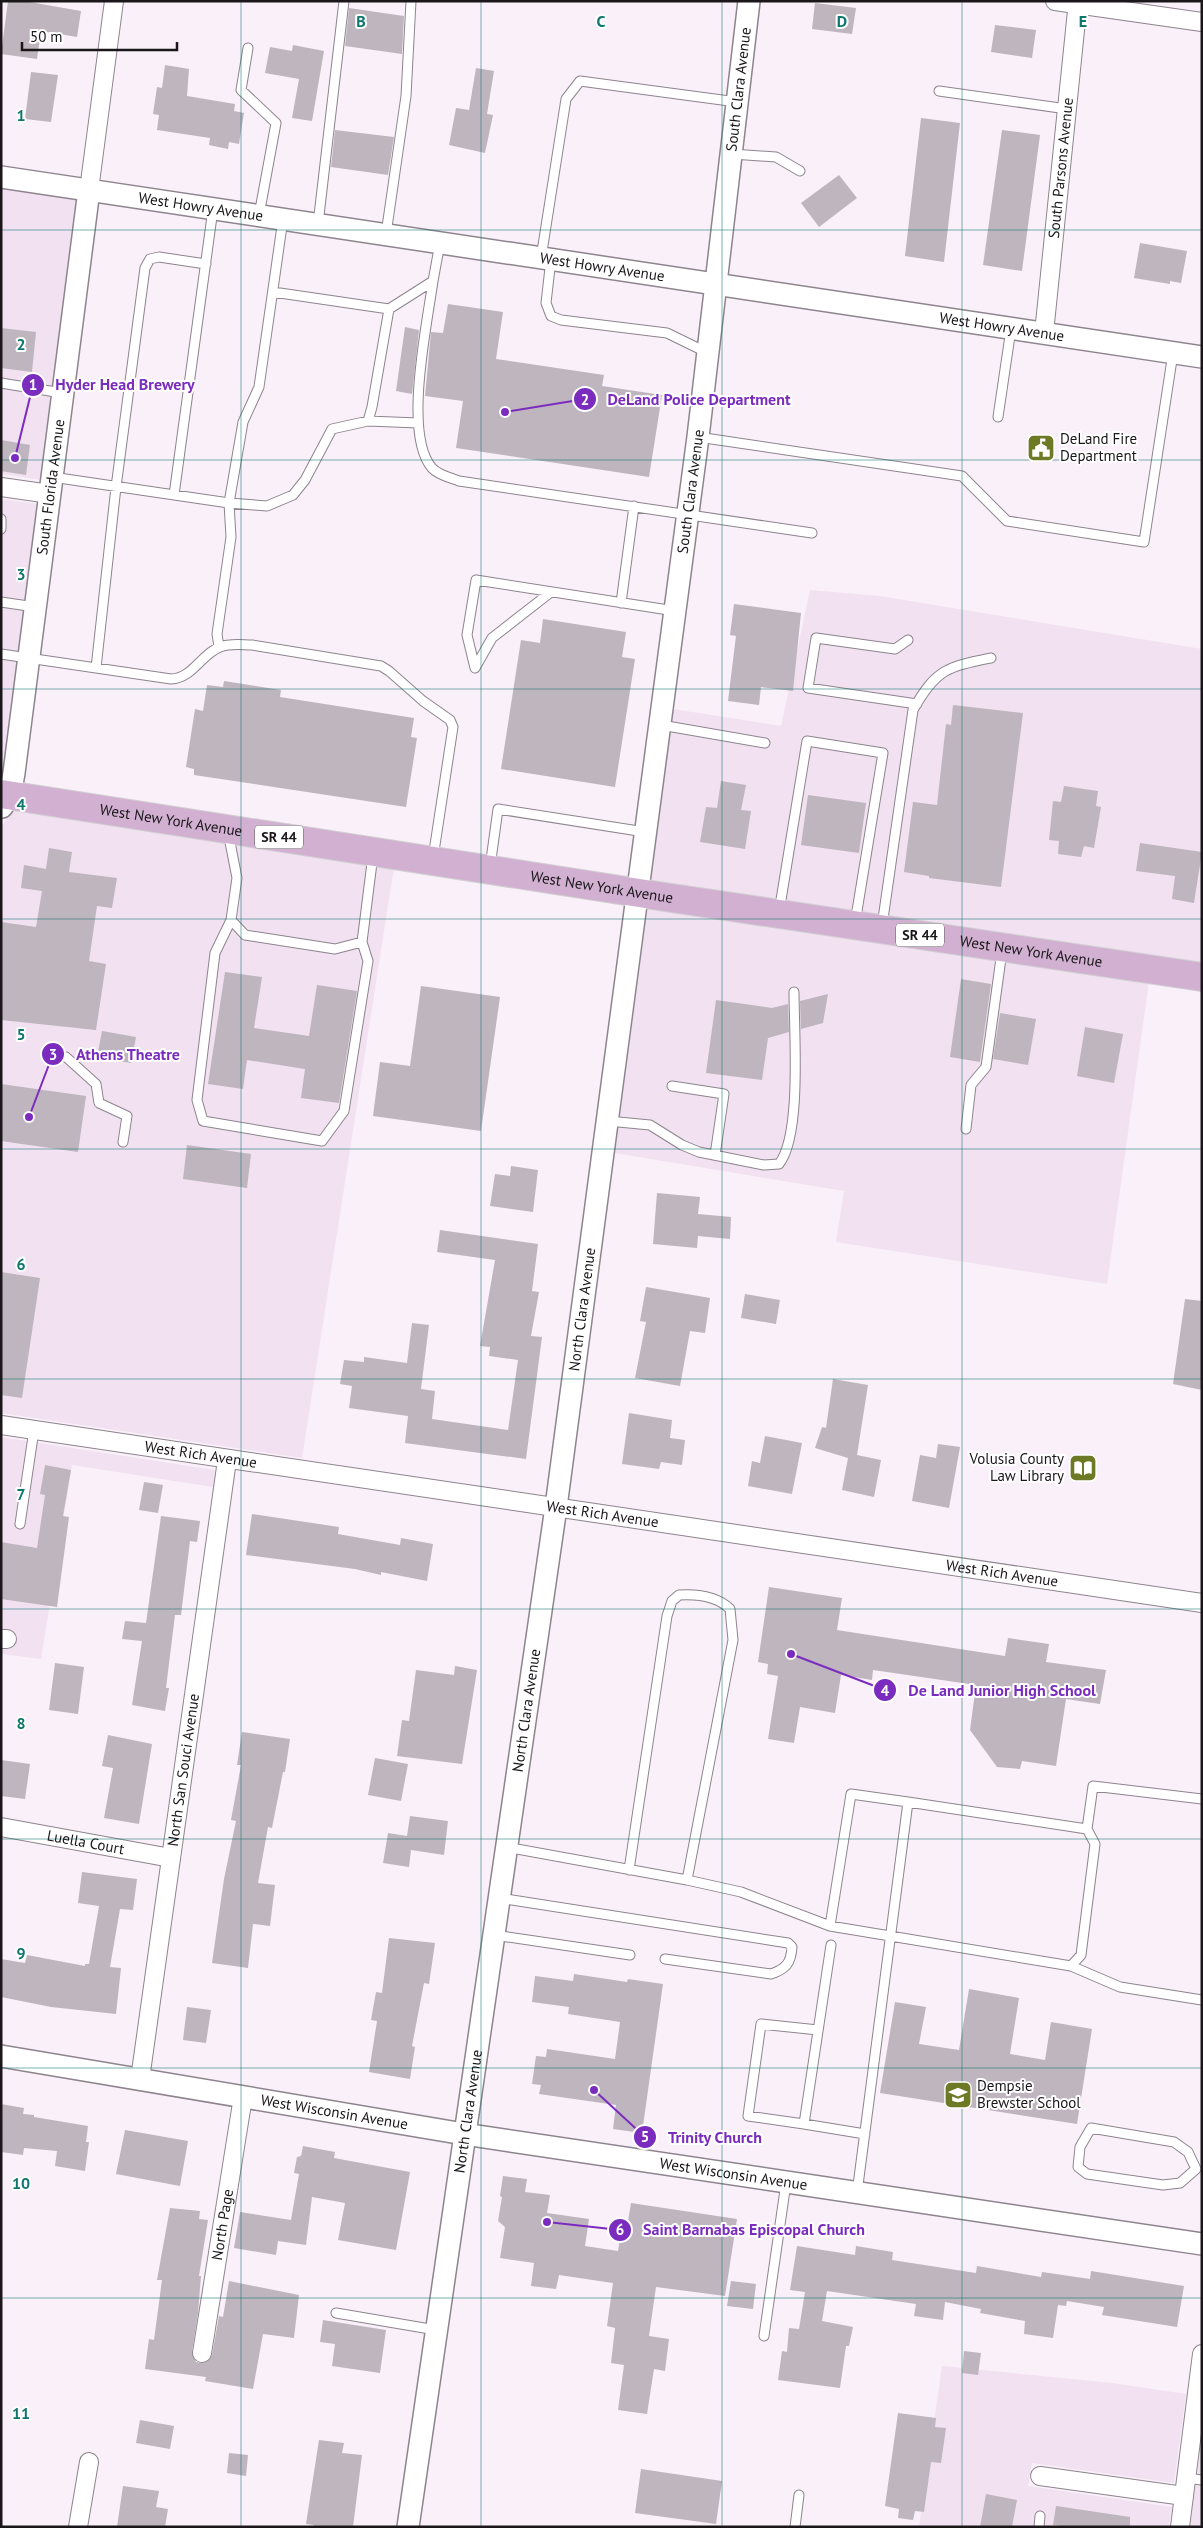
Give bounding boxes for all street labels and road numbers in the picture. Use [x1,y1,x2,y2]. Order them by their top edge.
street label: South Clara Avenue [721,26,755,152]
street label: South Parsons Avenue [1044,97,1077,239]
street label: West Howry Avenue [137,188,264,225]
street label: West Howry Avenue [539,248,666,285]
street label: West Howry Avenue [938,308,1066,345]
street label: South Florida Avenue [32,418,68,556]
street label: South Clara Avenue [673,429,708,555]
street label: West New York Avenue [98,799,244,840]
road number: SR 44 [255,826,303,849]
street label: West New York Avenue [529,866,675,907]
road number: SR 44 [896,924,944,946]
street label: West New York Avenue [958,931,1104,971]
street label: North Clara Avenue [564,1246,599,1372]
street label: West Rich Avenue [143,1436,258,1472]
street label: West Rich Avenue [545,1496,660,1531]
street label: West Rich Avenue [945,1555,1060,1591]
street label: North Clara Avenue [508,1648,544,1773]
street label: North San Souci Avenue [163,1692,203,1848]
street label: Luella Court [45,1826,126,1858]
street label: North Clara Avenue [449,2048,486,2174]
street label: West Wisconsin Avenue [259,2090,409,2133]
street label: West Wisconsin Avenue [658,2153,809,2194]
street label: North Page [207,2187,237,2262]

